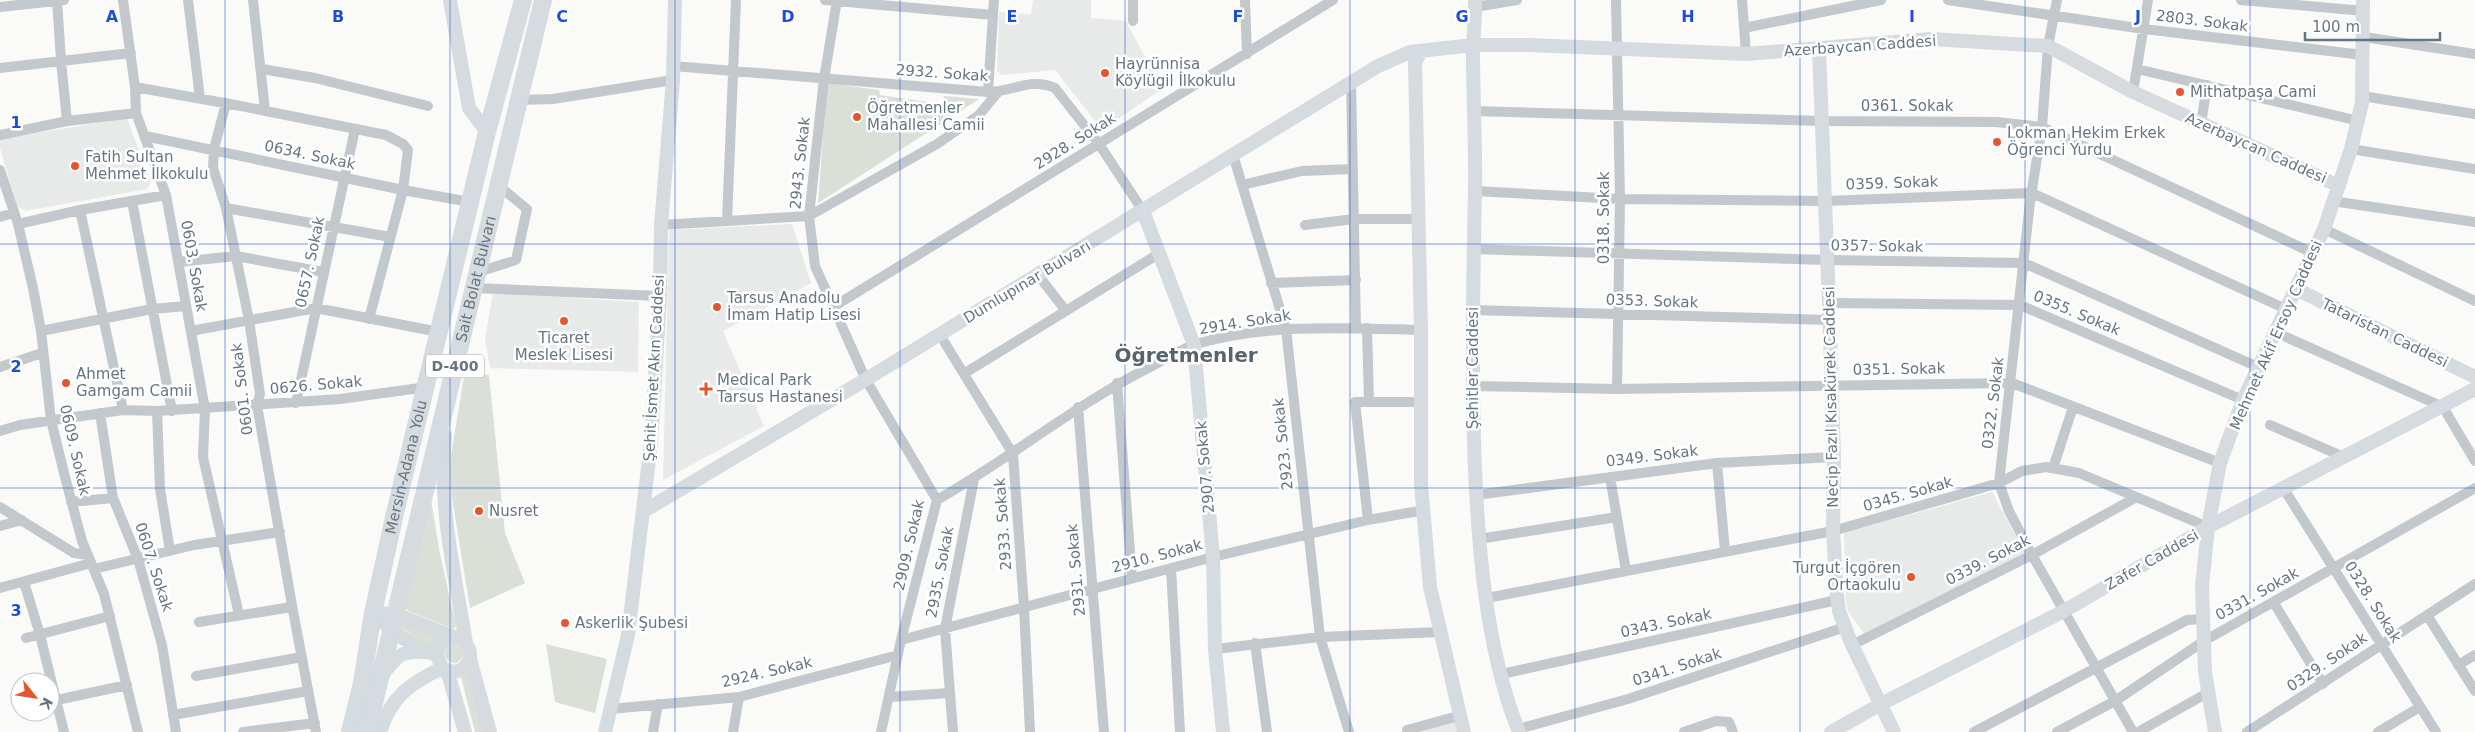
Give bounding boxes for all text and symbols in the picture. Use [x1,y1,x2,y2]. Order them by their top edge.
street label: 2803. Sokak [2155,6,2249,36]
text: A [106,7,119,26]
text: B [332,7,344,26]
text: C [556,7,568,26]
text: D [781,7,795,26]
text: E [1007,7,1017,26]
text: F [1233,7,1243,26]
text: G [1455,7,1469,26]
text: H [1681,7,1695,26]
text: I [1909,7,1915,26]
text: J [2134,7,2141,26]
scale bar [2305,10,2440,42]
text: 100 m [2312,18,2360,36]
street label: Azerbaycan Caddesi [1783,32,1937,60]
place label: Hayrünnisa Köylügil İlkokulu [1115,55,1236,90]
street label: 2932. Sokak [895,61,989,85]
marker: Hayrünnisa Köylügil İlkokulu [1099,67,1111,79]
place label: Mithatpaşa Cami [2190,83,2317,101]
marker: Mithatpaşa Cami [2174,86,2186,98]
street label: 0361. Sokak [1861,97,1954,115]
place label: Öğretmenler Mahallesi Camii [867,98,985,134]
street label: 2928. Sokak [1031,109,1119,173]
street label: Azerbaycan Caddesi [2183,109,2329,187]
marker: Öğretmenler Mahallesi Camii [851,111,863,123]
text: 1 [10,113,22,132]
street label: 2943. Sokak [786,116,814,210]
place label: Lokman Hekim Erkek Öğrenci Yurdu [2007,124,2166,159]
marker: Lokman Hekim Erkek Öğrenci Yurdu [1991,136,2003,148]
street label: 0634. Sokak [263,137,358,174]
place label: Fatih Sultan Mehmet İlkokulu [85,148,209,183]
marker: Fatih Sultan Mehmet İlkokulu [69,160,81,172]
street label: 0318. Sokak [1595,171,1613,264]
street label: 0359. Sokak [1845,172,1939,194]
street label: 0657. Sokak [292,214,329,309]
street label: Sait Bolat Bulvarı [452,214,500,344]
street label: 0603. Sokak [177,219,211,314]
street label: 0357. Sokak [1830,236,1924,256]
street label: Dumlupınar Bulvarı [960,237,1094,327]
street label: Mehmet Akif Ersoy Caddesi [2226,237,2326,433]
street label: Şehit İsmet Akın Caddesi [639,274,668,462]
street label: Necip Fazıl Kısakürek Caddesi [1820,286,1842,508]
street label: 0355. Sokak [2031,287,2123,340]
place label: Tarsus Anadolu İmam Hatip Lisesi [726,289,861,324]
street label: 0353. Sokak [1605,290,1699,312]
street label: Tataristan Caddesi [2318,294,2451,371]
marker: Tarsus Anadolu İmam Hatip Lisesi [711,301,723,313]
street label: 2914. Sokak [1198,306,1292,338]
street label: Şehitler Caddesi [1464,307,1482,429]
marker: Ticaret Meslek Lisesi [558,315,570,327]
place label: Ticaret Meslek Lisesi [515,329,613,364]
street label: 0601. Sokak [227,342,257,436]
district label: Öğretmenler [1114,343,1258,367]
road number: D-400 [426,354,484,378]
street label: 0322. Sokak [1978,356,2008,450]
text: 2 [10,357,22,376]
street label: 0351. Sokak [1852,359,1946,379]
place label: Ahmet Gamgam Camii [76,365,192,400]
place label: Medical Park Tarsus Hastanesi [716,371,843,406]
street label: 0626. Sokak [269,372,363,398]
marker: Ahmet Gamgam Camii [60,377,72,389]
marker: Medical Park Tarsus Hastanesi [699,382,713,396]
street label: 2923. Sokak [1269,397,1297,491]
street label: Mersin-Adana Yolu [382,398,431,536]
street label: 0609. Sokak [56,403,94,497]
street label: 2907. Sokak [1192,420,1218,514]
street label: 0349. Sokak [1605,441,1699,471]
street label: 0345. Sokak [1861,472,1955,515]
street label: 2933. Sokak [991,477,1015,571]
street label: 2909. Sokak [890,498,928,592]
place label: Nusret [489,502,539,520]
marker: Nusret [473,505,485,517]
street label: 0607. Sokak [131,520,177,614]
street label: 2931. Sokak [1063,523,1089,617]
street label: 2935. Sokak [922,524,958,619]
street label: Zafer Caddesi [2102,526,2202,594]
street label: 0339. Sokak [1943,531,2034,589]
street label: 2910. Sokak [1110,535,1204,577]
place label: Turgut İçgören Ortaokulu [1792,558,1901,594]
street label: 0328. Sokak [2341,558,2405,646]
street label: 0331. Sokak [2212,564,2302,624]
marker: Turgut İçgören Ortaokulu [1905,571,1917,583]
text: 3 [10,601,22,620]
street label: 0343. Sokak [1619,604,1714,641]
place label: Askerlik Şubesi [575,614,688,632]
marker: Askerlik Şubesi [559,617,571,629]
street label: 0329. Sokak [2284,628,2371,695]
street label: 0341. Sokak [1630,644,1724,690]
street label: 2924. Sokak [720,653,814,691]
north arrow [10,672,60,722]
text: K [36,695,56,713]

